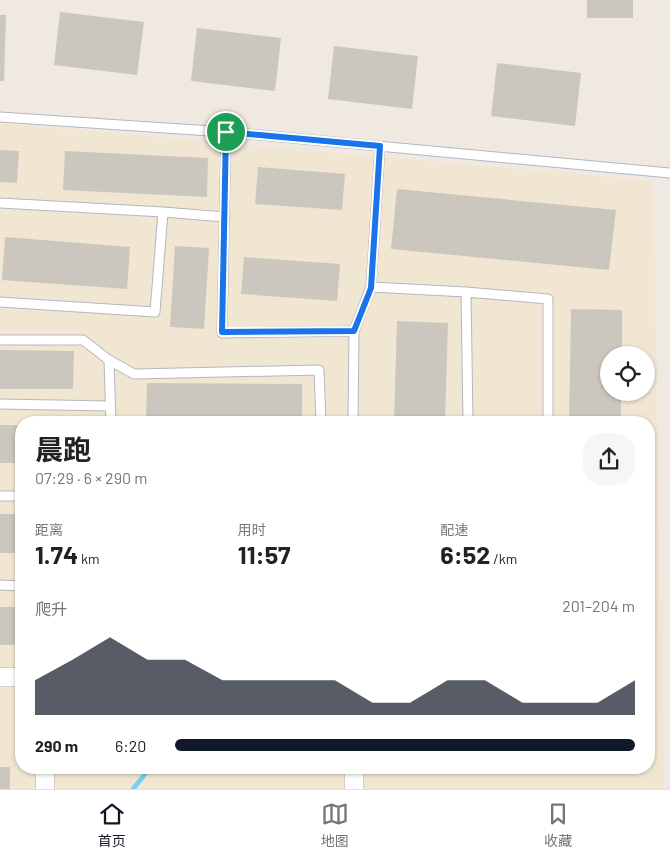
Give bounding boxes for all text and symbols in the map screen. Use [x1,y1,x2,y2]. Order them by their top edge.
pin [205,111,247,153]
icon: arrive [212,118,240,146]
map controls [600,346,655,401]
button: locate [600,346,655,401]
text: 晨跑 [35,432,91,466]
button: share [583,433,635,485]
text: 07:29 · 6 × 290 m [35,468,147,487]
text: 距离 [35,521,63,538]
text: 用时 [238,521,266,538]
text: 配速 [440,521,468,538]
text: 1.74 [35,539,78,569]
text: 11:57 [238,539,291,569]
text: 6:52 [440,539,490,569]
text: km [78,550,100,567]
text: /km [490,550,517,567]
text: 201–204 m [562,596,635,615]
text: 爬升 [35,599,67,618]
text: 290 m [35,736,78,755]
text: 6:20 [115,736,146,755]
tab: 首页 [98,800,126,850]
tab: 地图 [321,800,349,850]
tab: 收藏 [544,800,572,850]

